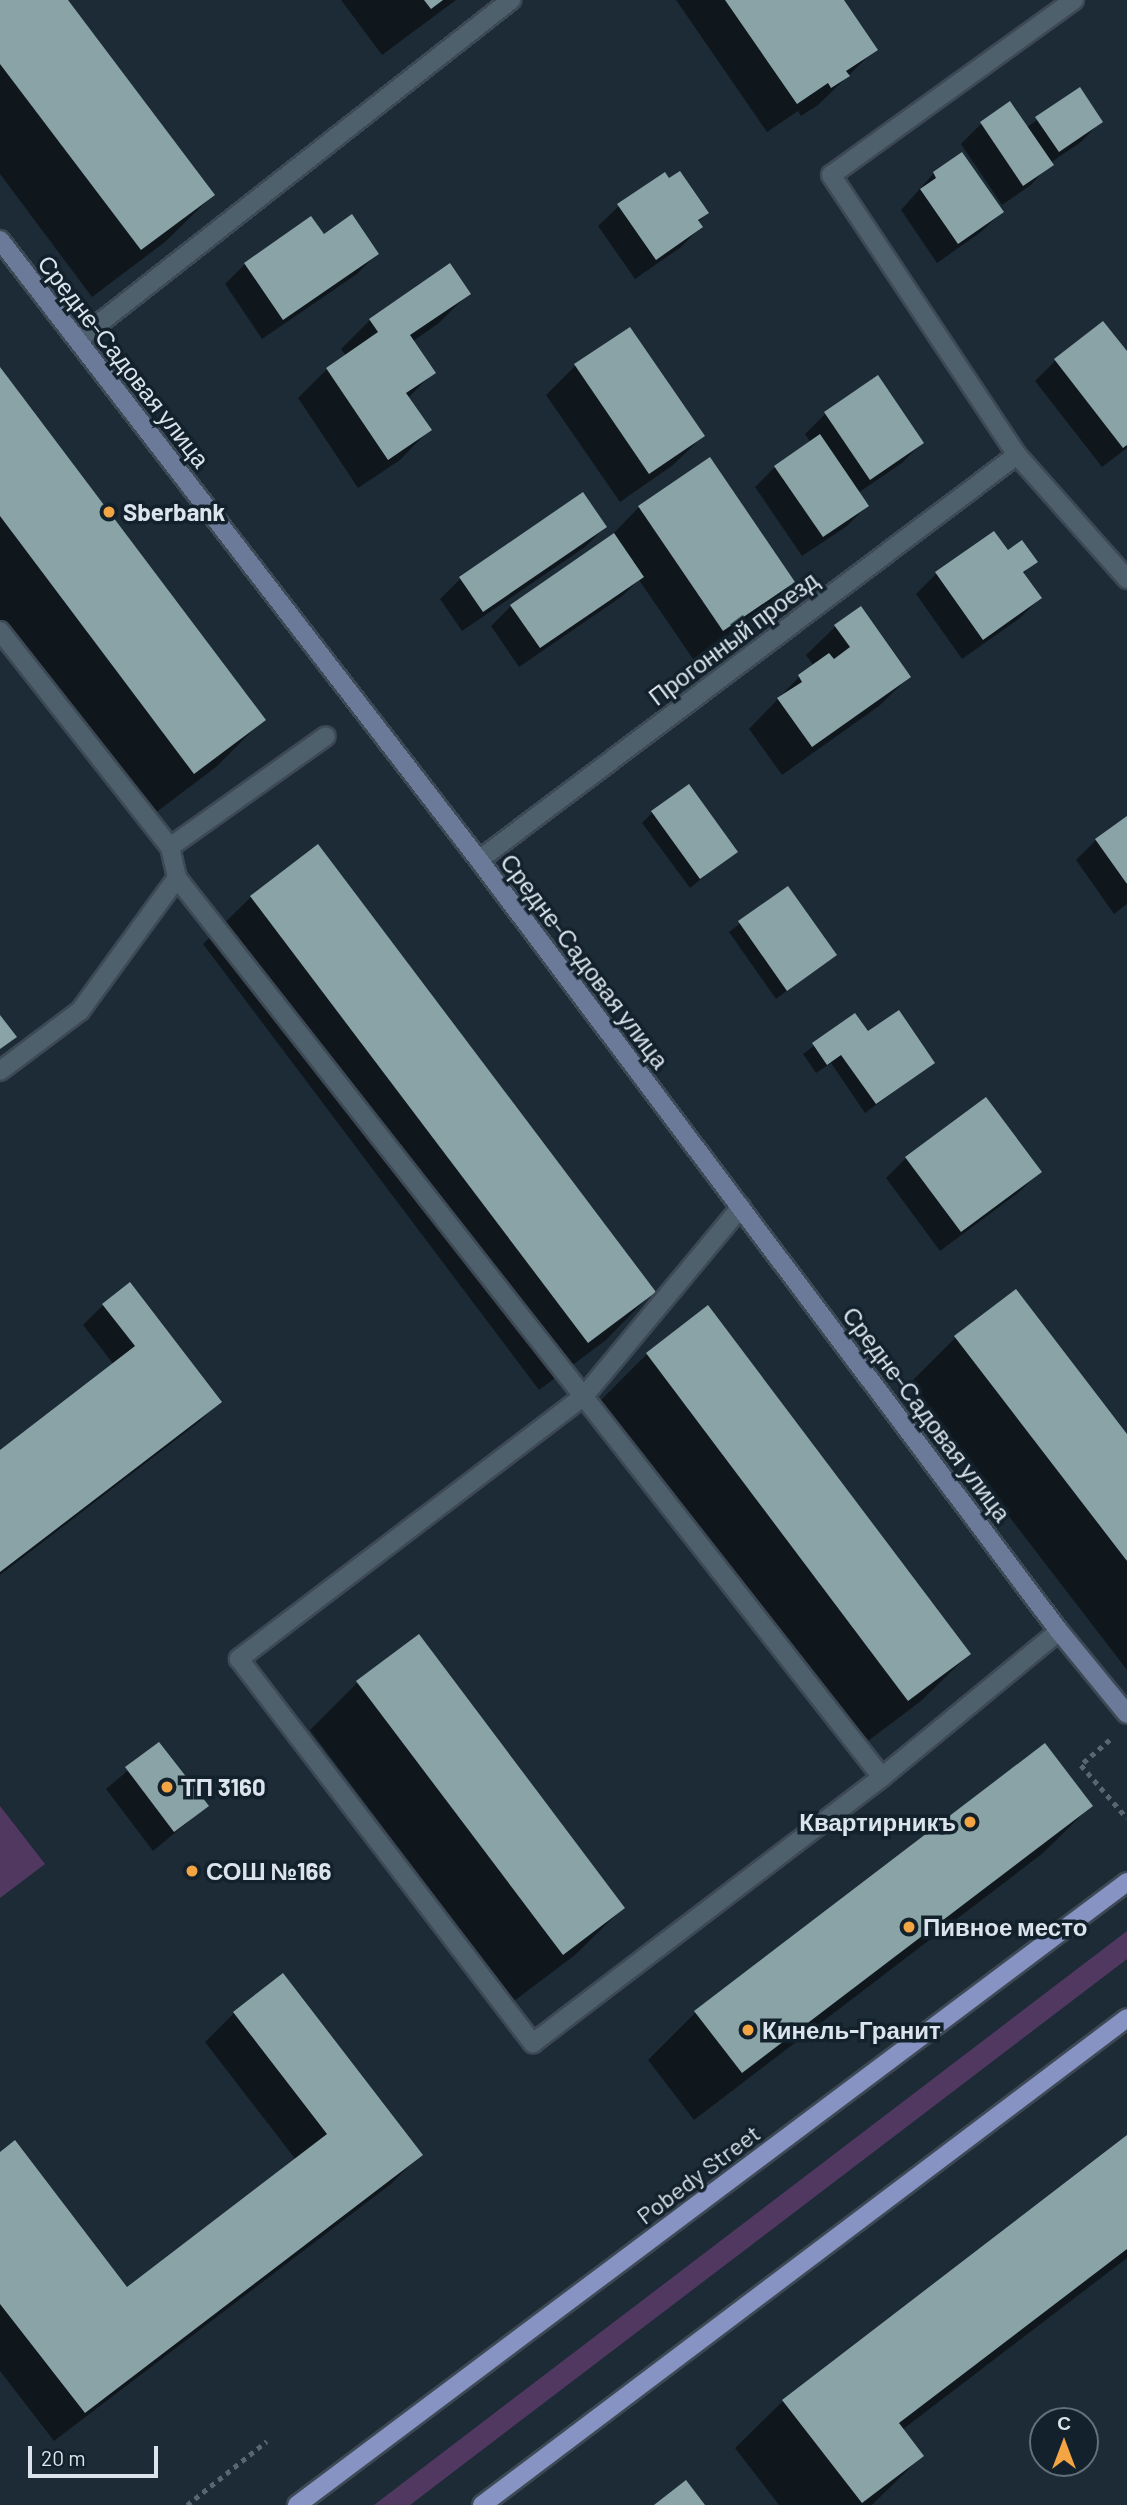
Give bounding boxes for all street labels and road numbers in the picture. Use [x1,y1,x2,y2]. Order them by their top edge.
street label: Средне-Садовая улица [32,249,216,473]
street label: Прогонный проезд [643,565,823,711]
street label: Средне-Садовая улица [495,848,675,1074]
street label: Средне-Садовая улица [837,1301,1017,1527]
street label: Pobedy Street [631,2118,765,2230]

